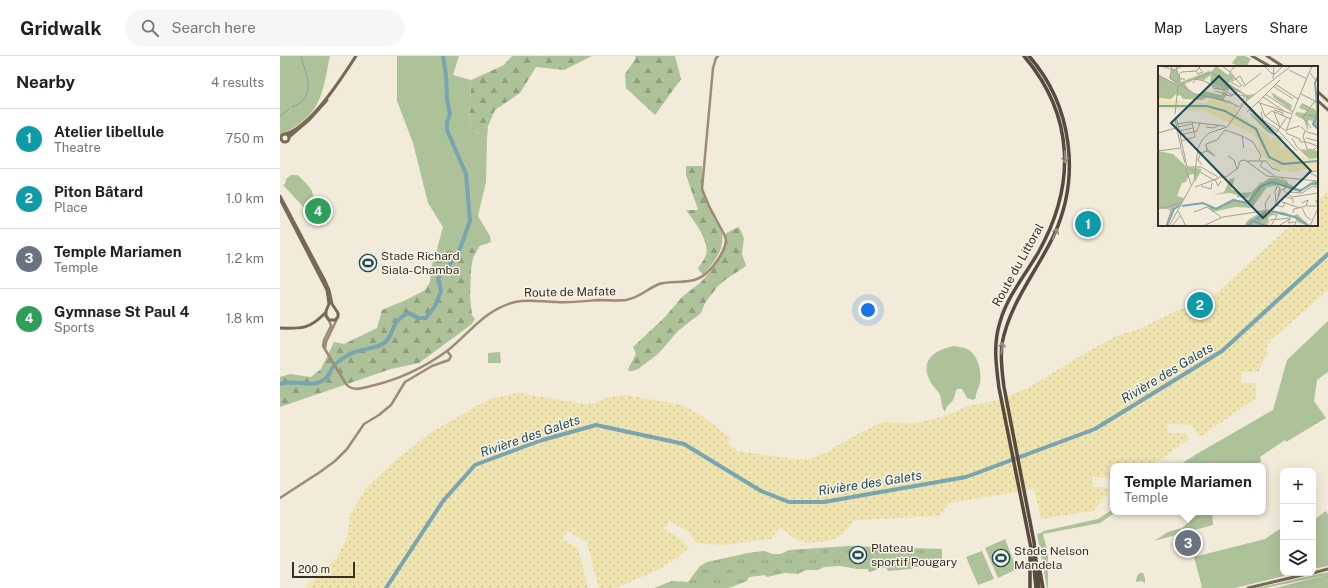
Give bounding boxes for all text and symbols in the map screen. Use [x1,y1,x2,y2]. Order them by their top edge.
search box [125,10,405,46]
text: Gridwalk [20,17,101,39]
icon: search [139,17,161,39]
text: Search here [171,19,256,36]
text: Map [1154,20,1182,36]
text: Layers [1204,20,1248,36]
text: Share [1270,20,1308,36]
inset map [1158,66,1318,226]
text: Nearby [16,72,75,92]
text: 4 results [211,75,264,90]
text: Atelier libellule [54,123,164,140]
text: 1 [26,131,32,146]
text: 750 m [226,131,264,146]
text: Theatre [54,140,101,155]
one-way arrow [1061,150,1068,163]
text: Piton Bâtard [54,183,143,200]
text: 2 [25,191,33,206]
text: 1.0 km [226,191,264,206]
pin: 4 [305,196,331,226]
text: Place [54,200,88,215]
pin: 1 [1075,209,1101,239]
street label: Route du Littoral [989,221,1047,309]
one-way arrow [1051,228,1059,240]
text: Temple Mariamen [54,243,182,260]
place label: Stade Richard Siala-Chamba [381,249,460,277]
text: 3 [25,251,33,266]
text: 1.2 km [226,251,264,266]
sports icon: Stade Richard Siala-Chamba [358,253,378,273]
text: Temple [54,260,98,275]
street label: Route de Mafate [524,284,616,300]
pin: 2 [1187,290,1213,320]
your location [858,300,878,320]
text: Gymnase St Paul 4 [54,303,189,320]
text: 4 [25,311,33,326]
text: 1.8 km [226,311,264,326]
text: Sports [54,320,94,335]
water label: Rivière des Galets [1118,340,1216,406]
one-way arrow [998,342,1006,355]
water label: Rivière des Galets [478,412,582,460]
popup [1110,463,1266,515]
water label: Rivière des Galets [817,467,923,499]
map controls [1280,468,1316,576]
button: + [1280,468,1316,504]
text: Temple Mariamen [1124,473,1252,490]
text: Temple [1124,490,1168,505]
button: − [1280,504,1316,540]
pin: 3 [1175,528,1201,558]
button: layers [1280,540,1316,576]
place label: Plateau sportif Pougary [871,541,958,569]
place label: Stade Nelson Mandela [1014,544,1089,572]
sports icon: Plateau sportif Pougary [848,545,868,565]
sports icon: Stade Nelson Mandela [991,548,1011,568]
scale bar [292,560,355,579]
text: 200 m [298,563,330,575]

